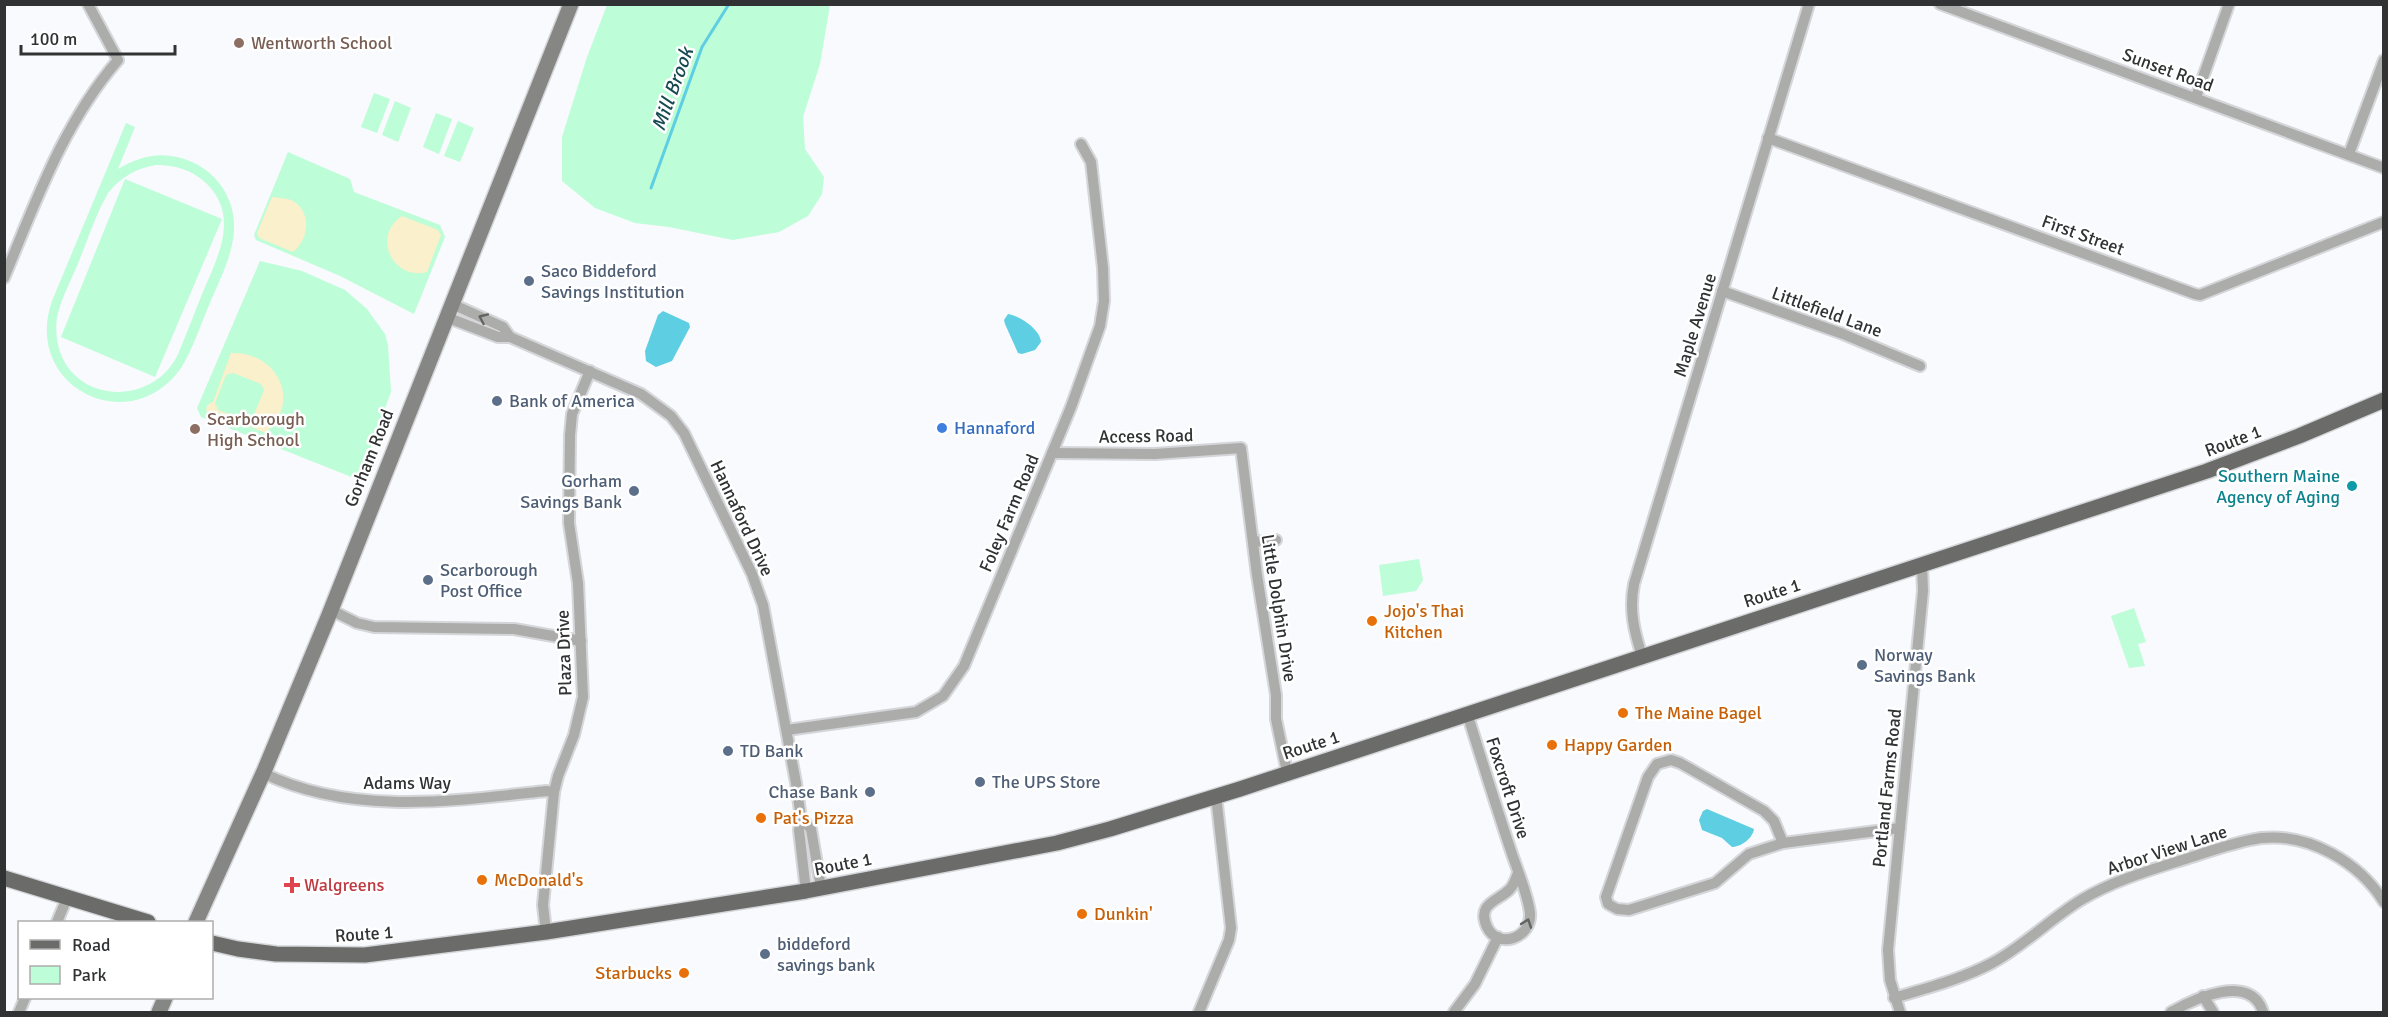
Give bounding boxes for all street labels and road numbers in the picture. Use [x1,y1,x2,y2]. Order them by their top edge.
street label: Sunset Road [2119,43,2217,97]
street label: First Street [2039,210,2127,260]
street label: Maple Avenue [1669,270,1721,380]
street label: Littlefield Lane [1769,282,1885,342]
street label: Gorham Road [339,406,399,510]
street label: Route 1 [2202,420,2264,462]
street label: Access Road [1098,424,1194,448]
street label: Foley Farm Road [974,451,1044,575]
street label: Hannaford Drive [706,456,778,580]
street label: Little Dolphin Drive [1256,533,1302,683]
street label: Route 1 [1741,573,1803,613]
street label: Plaza Drive [552,610,576,696]
street label: Portland Farms Road [1868,708,1906,868]
street label: Route 1 [1280,725,1342,765]
street label: Foxcroft Drive [1481,734,1535,842]
street label: Adams Way [363,772,451,794]
street label: Arbor View Lane [2104,820,2230,880]
street label: Route 1 [812,848,874,880]
street label: Route 1 [334,921,394,947]

